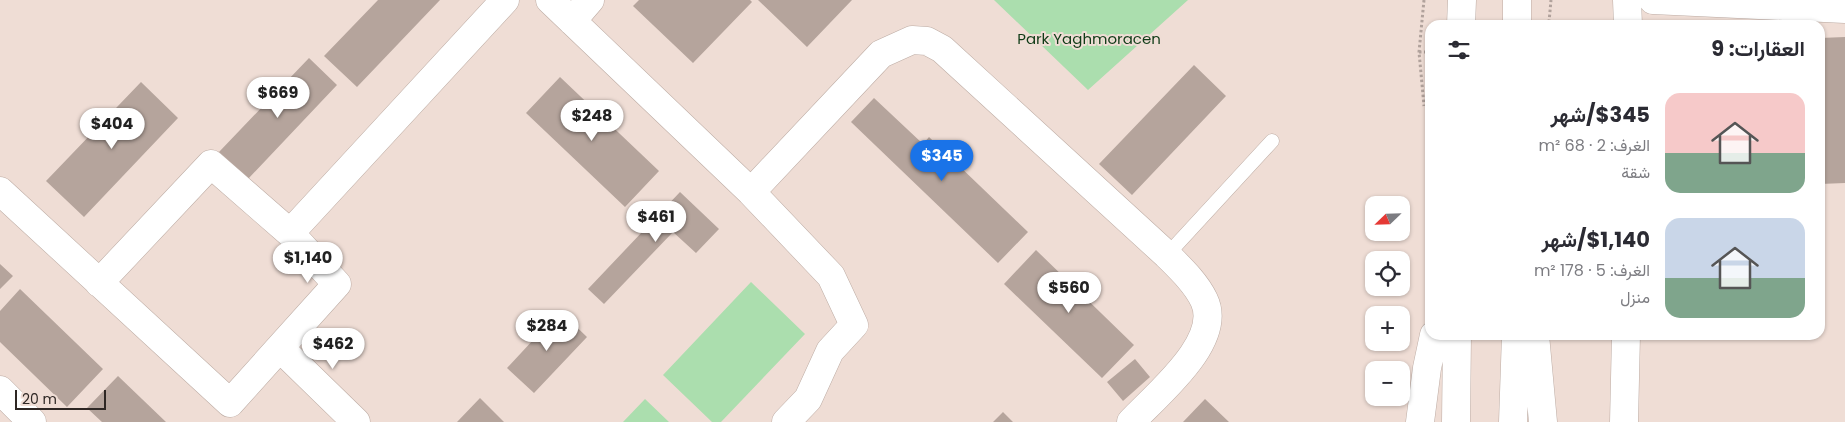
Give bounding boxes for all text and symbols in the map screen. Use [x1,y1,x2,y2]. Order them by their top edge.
park label: Park Yaghmoracen [1017,28,1161,49]
text: العقارات: 9 [1711,34,1805,63]
icon: filters [1445,36,1473,64]
pin: $669 [248,76,308,119]
text: $669 [258,81,298,104]
pin: $248 [562,100,622,142]
text: $345/شهر [1551,100,1650,129]
text: $248 [572,104,612,127]
pin: $404 [82,108,142,150]
text: $404 [91,112,133,135]
icon: home [1705,113,1765,173]
text: الغرف: 2 · 68 m² [1538,134,1650,157]
pin: $345 [912,140,972,182]
text: $345 [921,144,963,167]
text: شقة [1621,161,1650,184]
north arrow [1365,196,1410,241]
map controls [1365,196,1410,406]
pin: $461 [626,200,686,243]
text: $461 [637,205,675,228]
text: $1,140/شهر [1541,225,1650,254]
icon: home [1705,238,1765,298]
pin: $1,140 [267,242,349,284]
text: $1,140 [284,246,332,269]
button: locate [1365,251,1410,296]
text: الغرف: 5 · 178 m² [1534,259,1650,282]
pin: $560 [1039,272,1099,314]
text: $560 [1048,276,1090,299]
text: منزل [1620,286,1650,309]
button: + [1365,306,1410,351]
pin: $284 [517,310,577,352]
text: $284 [527,314,567,337]
pin: $462 [303,328,363,370]
text: $462 [313,332,353,355]
button: − [1365,361,1410,406]
scale bar [15,387,106,410]
text: 20 m [22,389,57,409]

